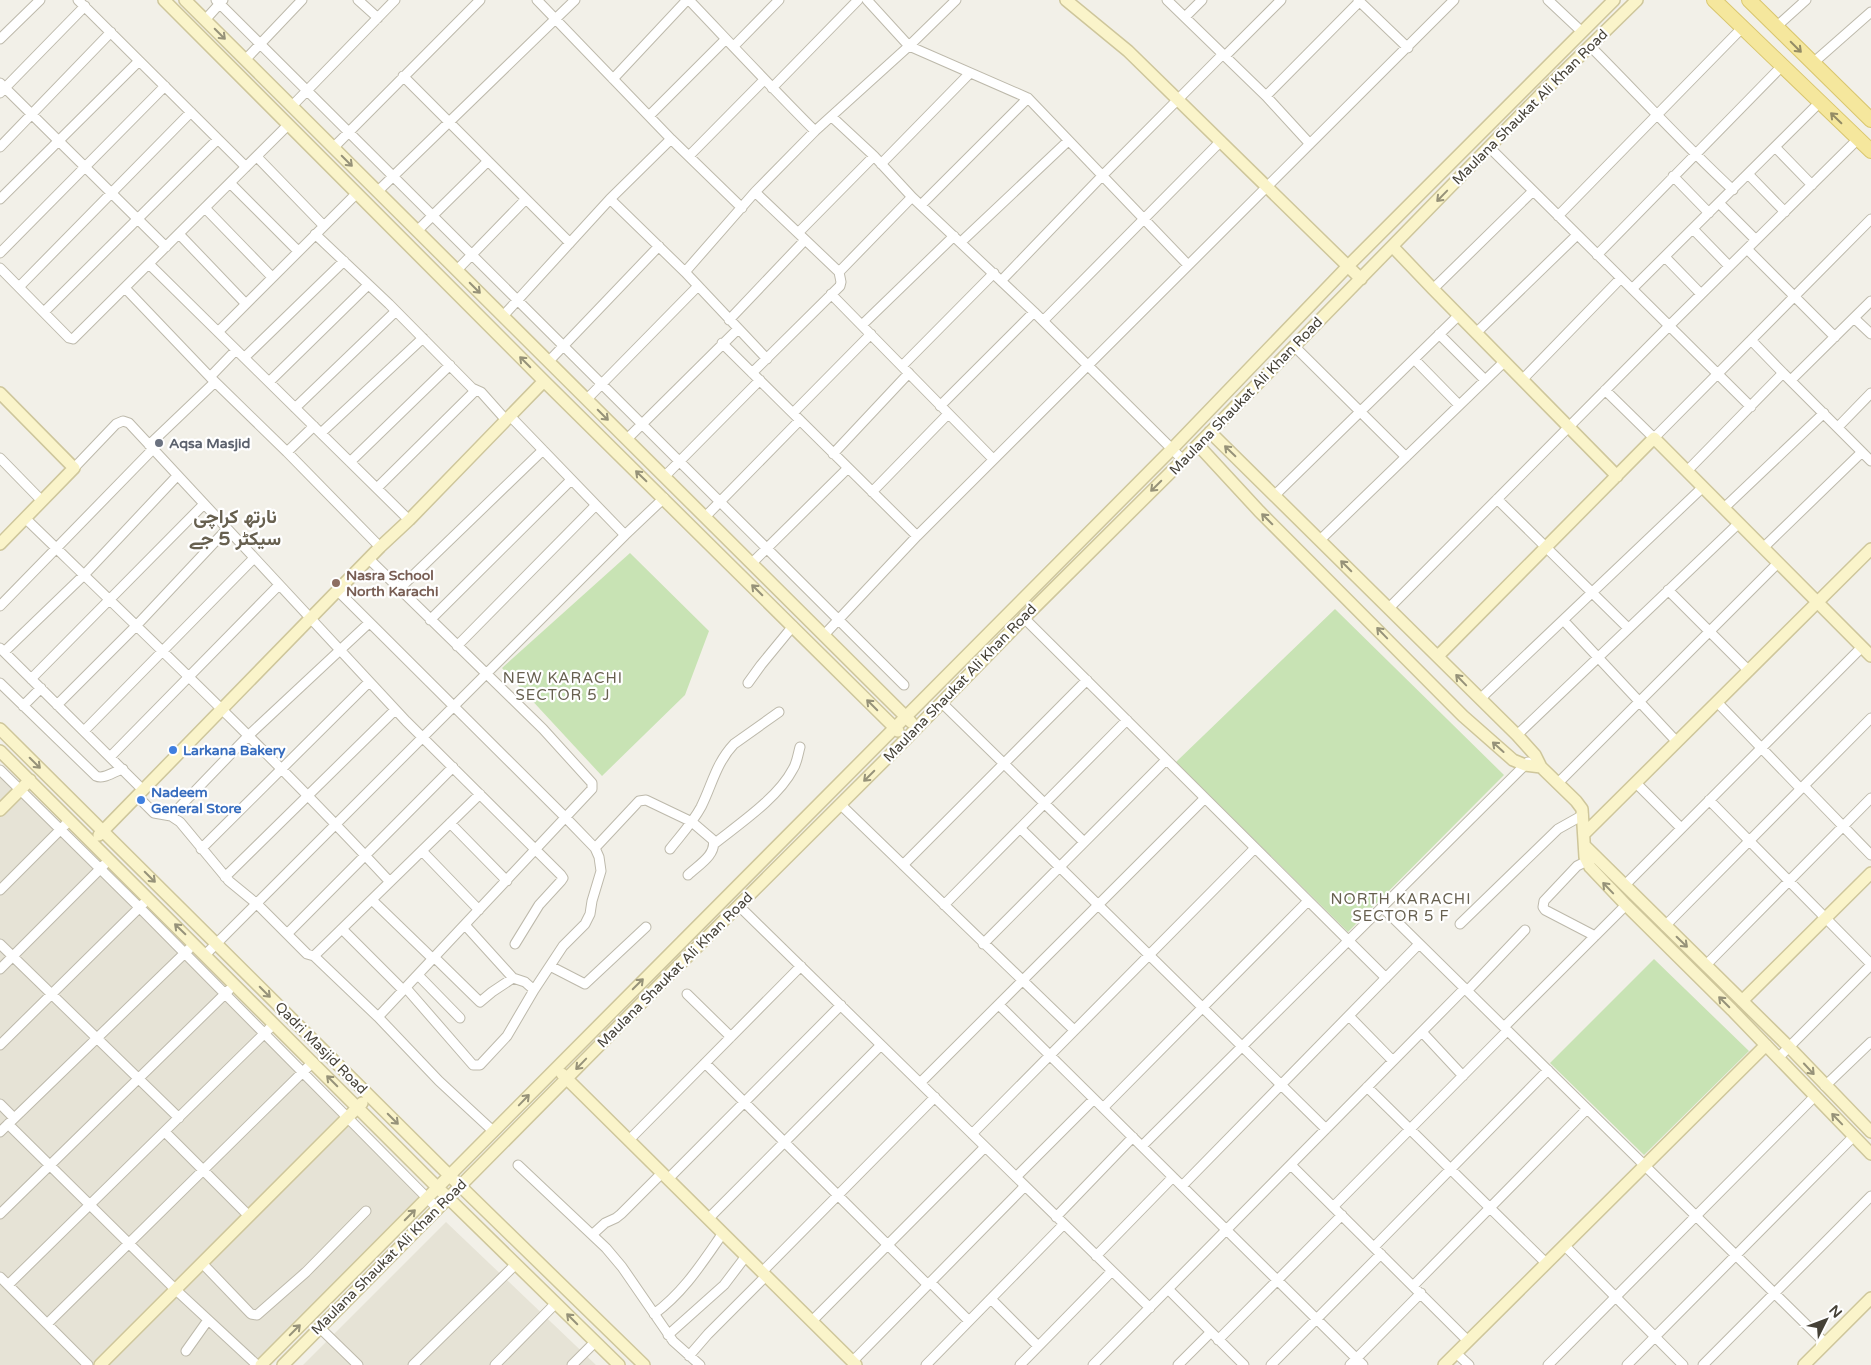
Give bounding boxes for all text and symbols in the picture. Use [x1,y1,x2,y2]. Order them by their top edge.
street label: Maulana Shaukat Ali Khan Road [1449,26,1611,188]
one-way arrow [214,28,226,41]
one-way arrow [1790,40,1802,53]
one-way arrow [1830,112,1842,124]
one-way arrow [341,155,354,167]
one-way arrow [1436,190,1448,202]
one-way arrow [469,282,481,294]
street label: Maulana Shaukat Ali Khan Road [1166,314,1326,478]
one-way arrow [519,356,531,368]
one-way arrow [597,409,609,421]
place label: Aqsa Masjid [169,435,250,452]
marker: Aqsa Masjid [153,437,165,449]
one-way arrow [1224,445,1237,457]
one-way arrow [635,470,647,482]
one-way arrow [1151,480,1163,492]
district label: نارتھ کراچی سیکٹر 5 جے [189,506,281,551]
one-way arrow [1261,513,1273,525]
one-way arrow [1339,560,1352,572]
place label: Nasra School North Karachi [346,567,438,600]
marker: Nasra School North Karachi [330,577,342,589]
one-way arrow [750,584,763,596]
street label: Maulana Shaukat Ali Khan Road [880,601,1040,765]
one-way arrow [1376,627,1388,640]
district label: NEW KARACHI SECTOR 5 J [503,669,623,704]
one-way arrow [1455,674,1467,686]
one-way arrow [866,699,878,711]
one-way arrow [1491,741,1504,753]
place label: Larkana Bakery [183,742,286,759]
marker: Larkana Bakery [167,744,179,756]
one-way arrow [28,757,41,769]
one-way arrow [863,770,876,782]
place label: Nadeem General Store [151,784,242,817]
marker: Nadeem General Store [135,794,147,806]
one-way arrow [144,871,156,884]
one-way arrow [1602,881,1614,894]
street label: Maulana Shaukat Ali Khan Road [594,889,756,1051]
district label: NORTH KARACHI SECTOR 5 F [1331,890,1471,925]
one-way arrow [173,923,186,935]
one-way arrow [1676,936,1688,948]
one-way arrow [632,978,645,990]
one-way arrow [259,986,271,998]
one-way arrow [1718,996,1730,1008]
street label: Qadri Masjid Road [271,998,371,1098]
one-way arrow [575,1058,588,1070]
one-way arrow [1803,1063,1815,1075]
one-way arrow [326,1075,338,1087]
one-way arrow [518,1093,530,1106]
one-way arrow [1831,1112,1843,1125]
one-way arrow [386,1113,399,1125]
street label: Maulana Shaukat Ali Khan Road [308,1176,470,1338]
one-way arrow [404,1209,416,1221]
north arrow [1801,1295,1851,1345]
text: N [1825,1302,1845,1322]
one-way arrow [566,1313,578,1325]
one-way arrow [289,1325,301,1337]

